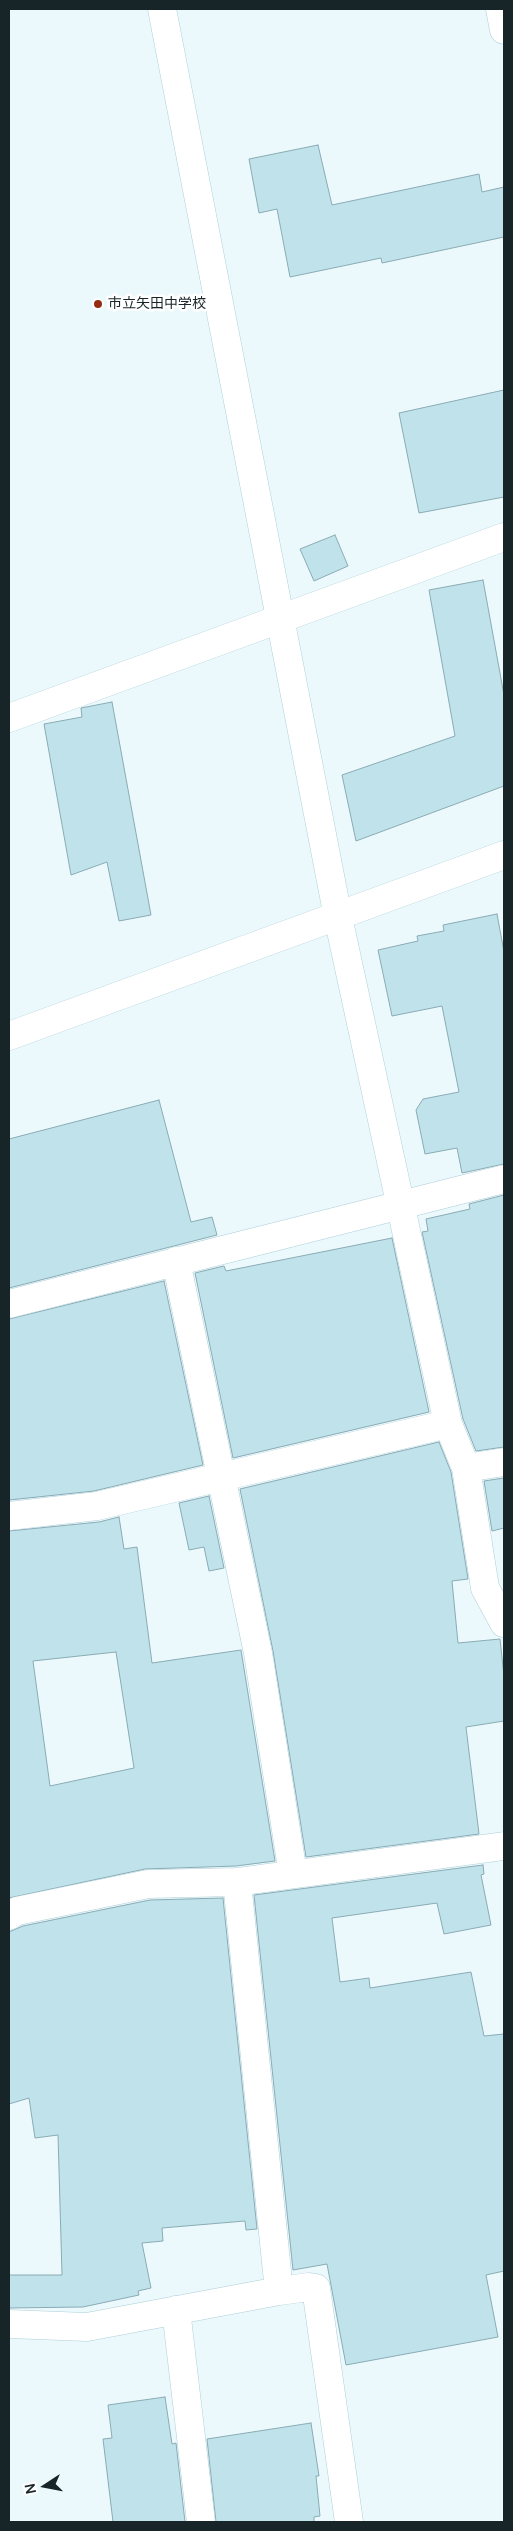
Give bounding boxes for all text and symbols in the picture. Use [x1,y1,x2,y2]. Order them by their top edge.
place label: 市立矢田中学校 [108,296,206,312]
marker: 市立矢田中学校 [92,298,104,310]
north arrow [20,2461,70,2511]
text: N [19,2482,40,2496]

